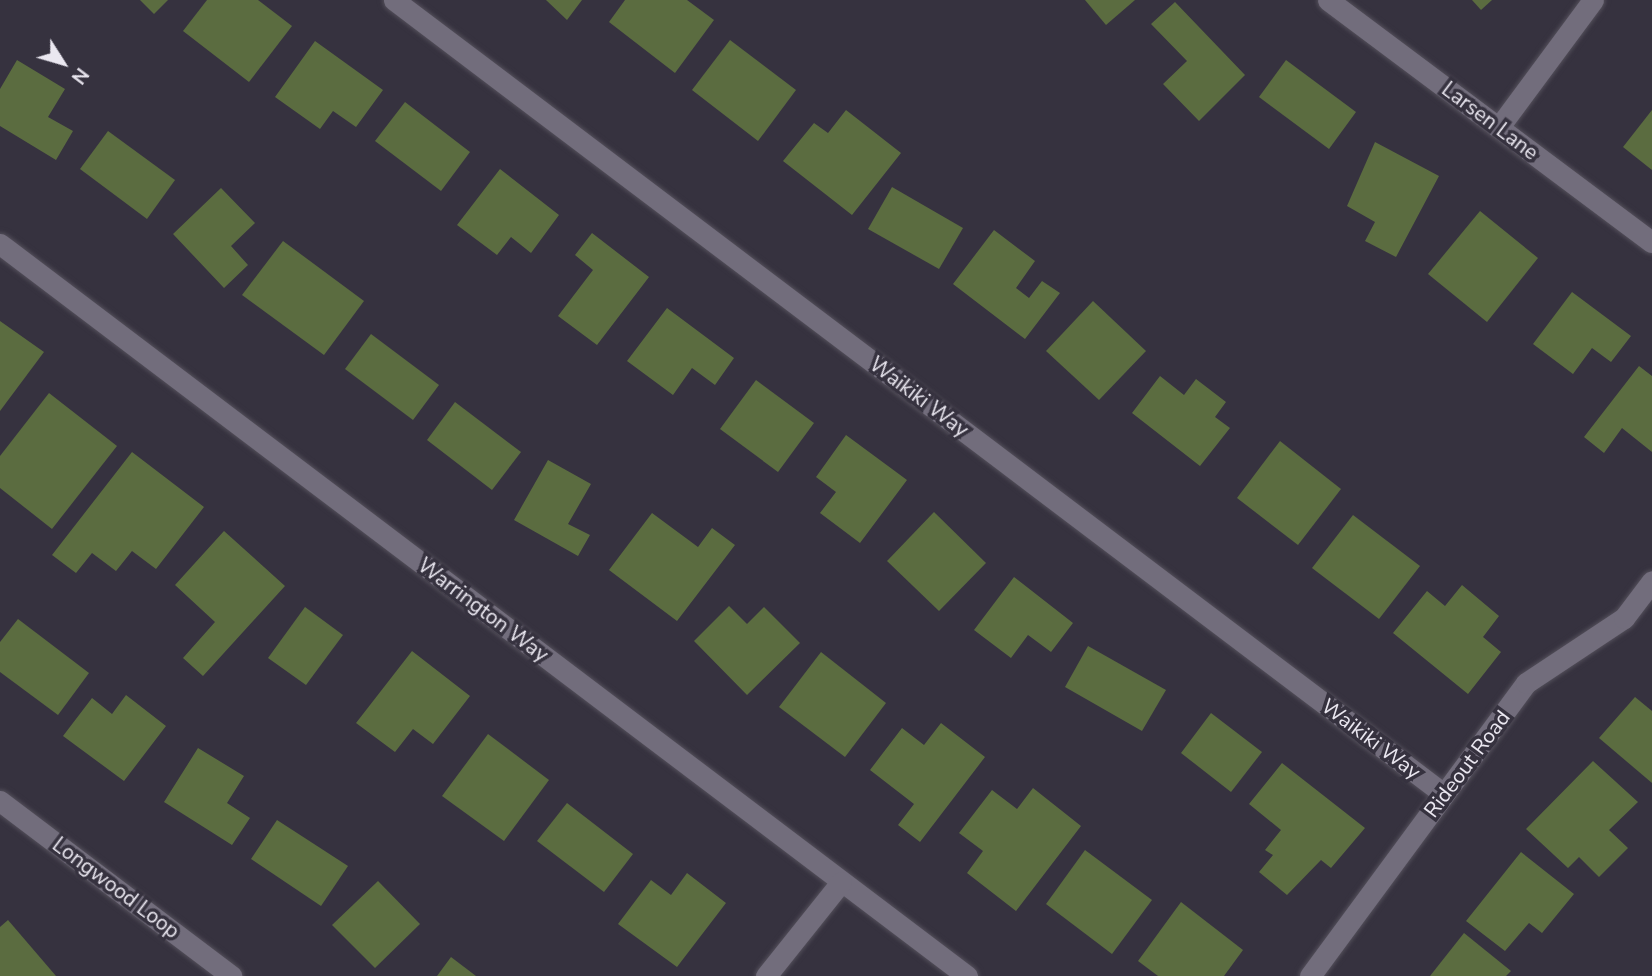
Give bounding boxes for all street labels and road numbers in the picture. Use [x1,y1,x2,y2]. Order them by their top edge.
street label: Larsen Lane [1437,77,1543,165]
street label: Waikiki Way [864,351,974,443]
street label: Warrington Way [413,553,553,667]
street label: Waikiki Way [1316,693,1426,785]
street label: Rideout Road [1419,706,1515,822]
street label: Longwood Loop [47,832,185,944]

